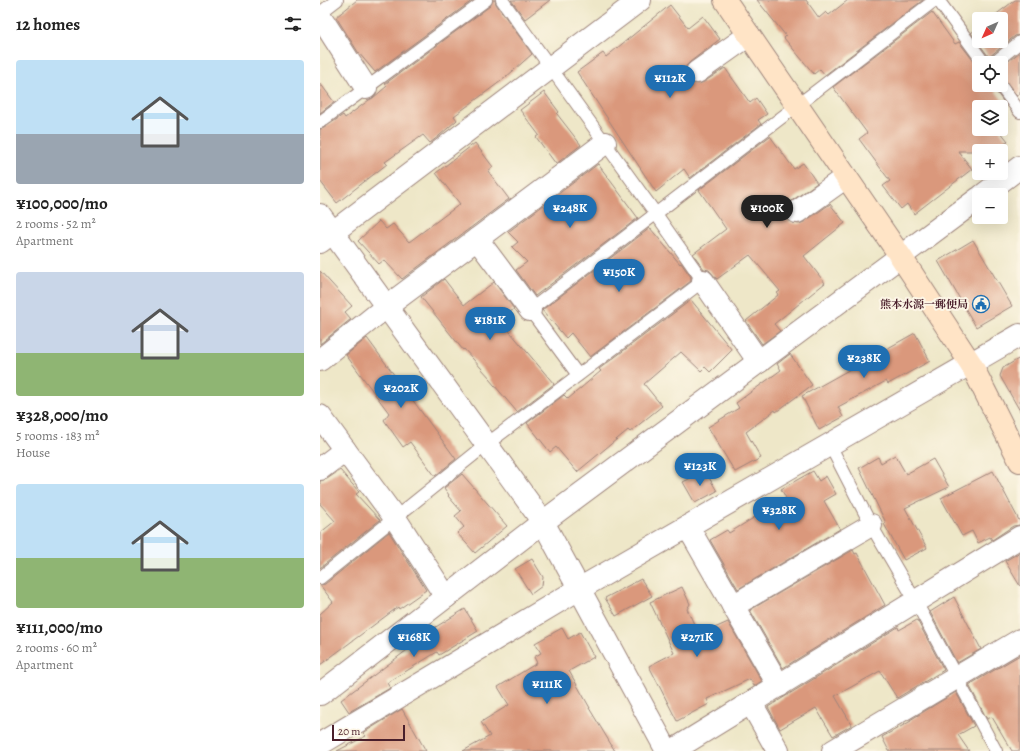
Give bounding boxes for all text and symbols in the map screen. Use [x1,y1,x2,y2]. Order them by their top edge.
north arrow [972,12,1008,48]
map controls [972,12,1008,224]
text: 12 homes [16,13,80,36]
icon: filters [282,13,304,35]
button: locate [972,56,1008,92]
pin: ¥112K [642,65,698,99]
text: ¥112K [654,69,686,86]
icon: home [124,86,196,158]
button: layers [972,100,1008,136]
button: + [972,144,1008,180]
button: − [972,188,1008,224]
text: ¥100,000/mo [16,192,108,215]
pin: ¥248K [542,195,598,229]
pin: ¥100K [739,195,795,229]
text: ¥248K [553,199,587,216]
text: ¥100K [750,199,784,216]
text: 2 rooms · 52 m² [16,215,96,232]
text: Apartment [16,232,74,249]
pin: ¥150K [591,259,647,293]
text: ¥150K [603,263,635,280]
public building icon: 熊本水源一郵便局 [971,294,991,314]
place label: 熊本水源一郵便局 [880,297,968,312]
icon: home [124,298,196,370]
pin: ¥181K [462,307,518,341]
text: ¥181K [474,311,506,328]
pin: ¥238K [836,345,892,379]
text: ¥238K [847,349,881,366]
pin: ¥202K [373,375,429,409]
text: ¥202K [383,379,419,396]
text: ¥328,000/mo [16,404,108,427]
text: 5 rooms · 183 m² [16,427,100,444]
text: House [16,444,50,461]
pin: ¥123K [672,453,728,487]
text: ¥123K [684,457,716,474]
pin: ¥328K [751,497,807,531]
text: ¥328K [762,501,796,518]
icon: home [124,510,196,582]
text: ¥111,000/mo [16,616,103,639]
pin: ¥168K [386,624,442,658]
pin: ¥271K [669,624,725,658]
text: ¥168K [398,628,430,645]
text: ¥271K [681,628,713,645]
text: 2 rooms · 60 m² [16,639,97,656]
text: Apartment [16,656,74,673]
pin: ¥111K [519,671,575,705]
text: ¥111K [532,675,562,692]
scale bar [332,723,405,742]
text: 20 m [338,724,360,739]

